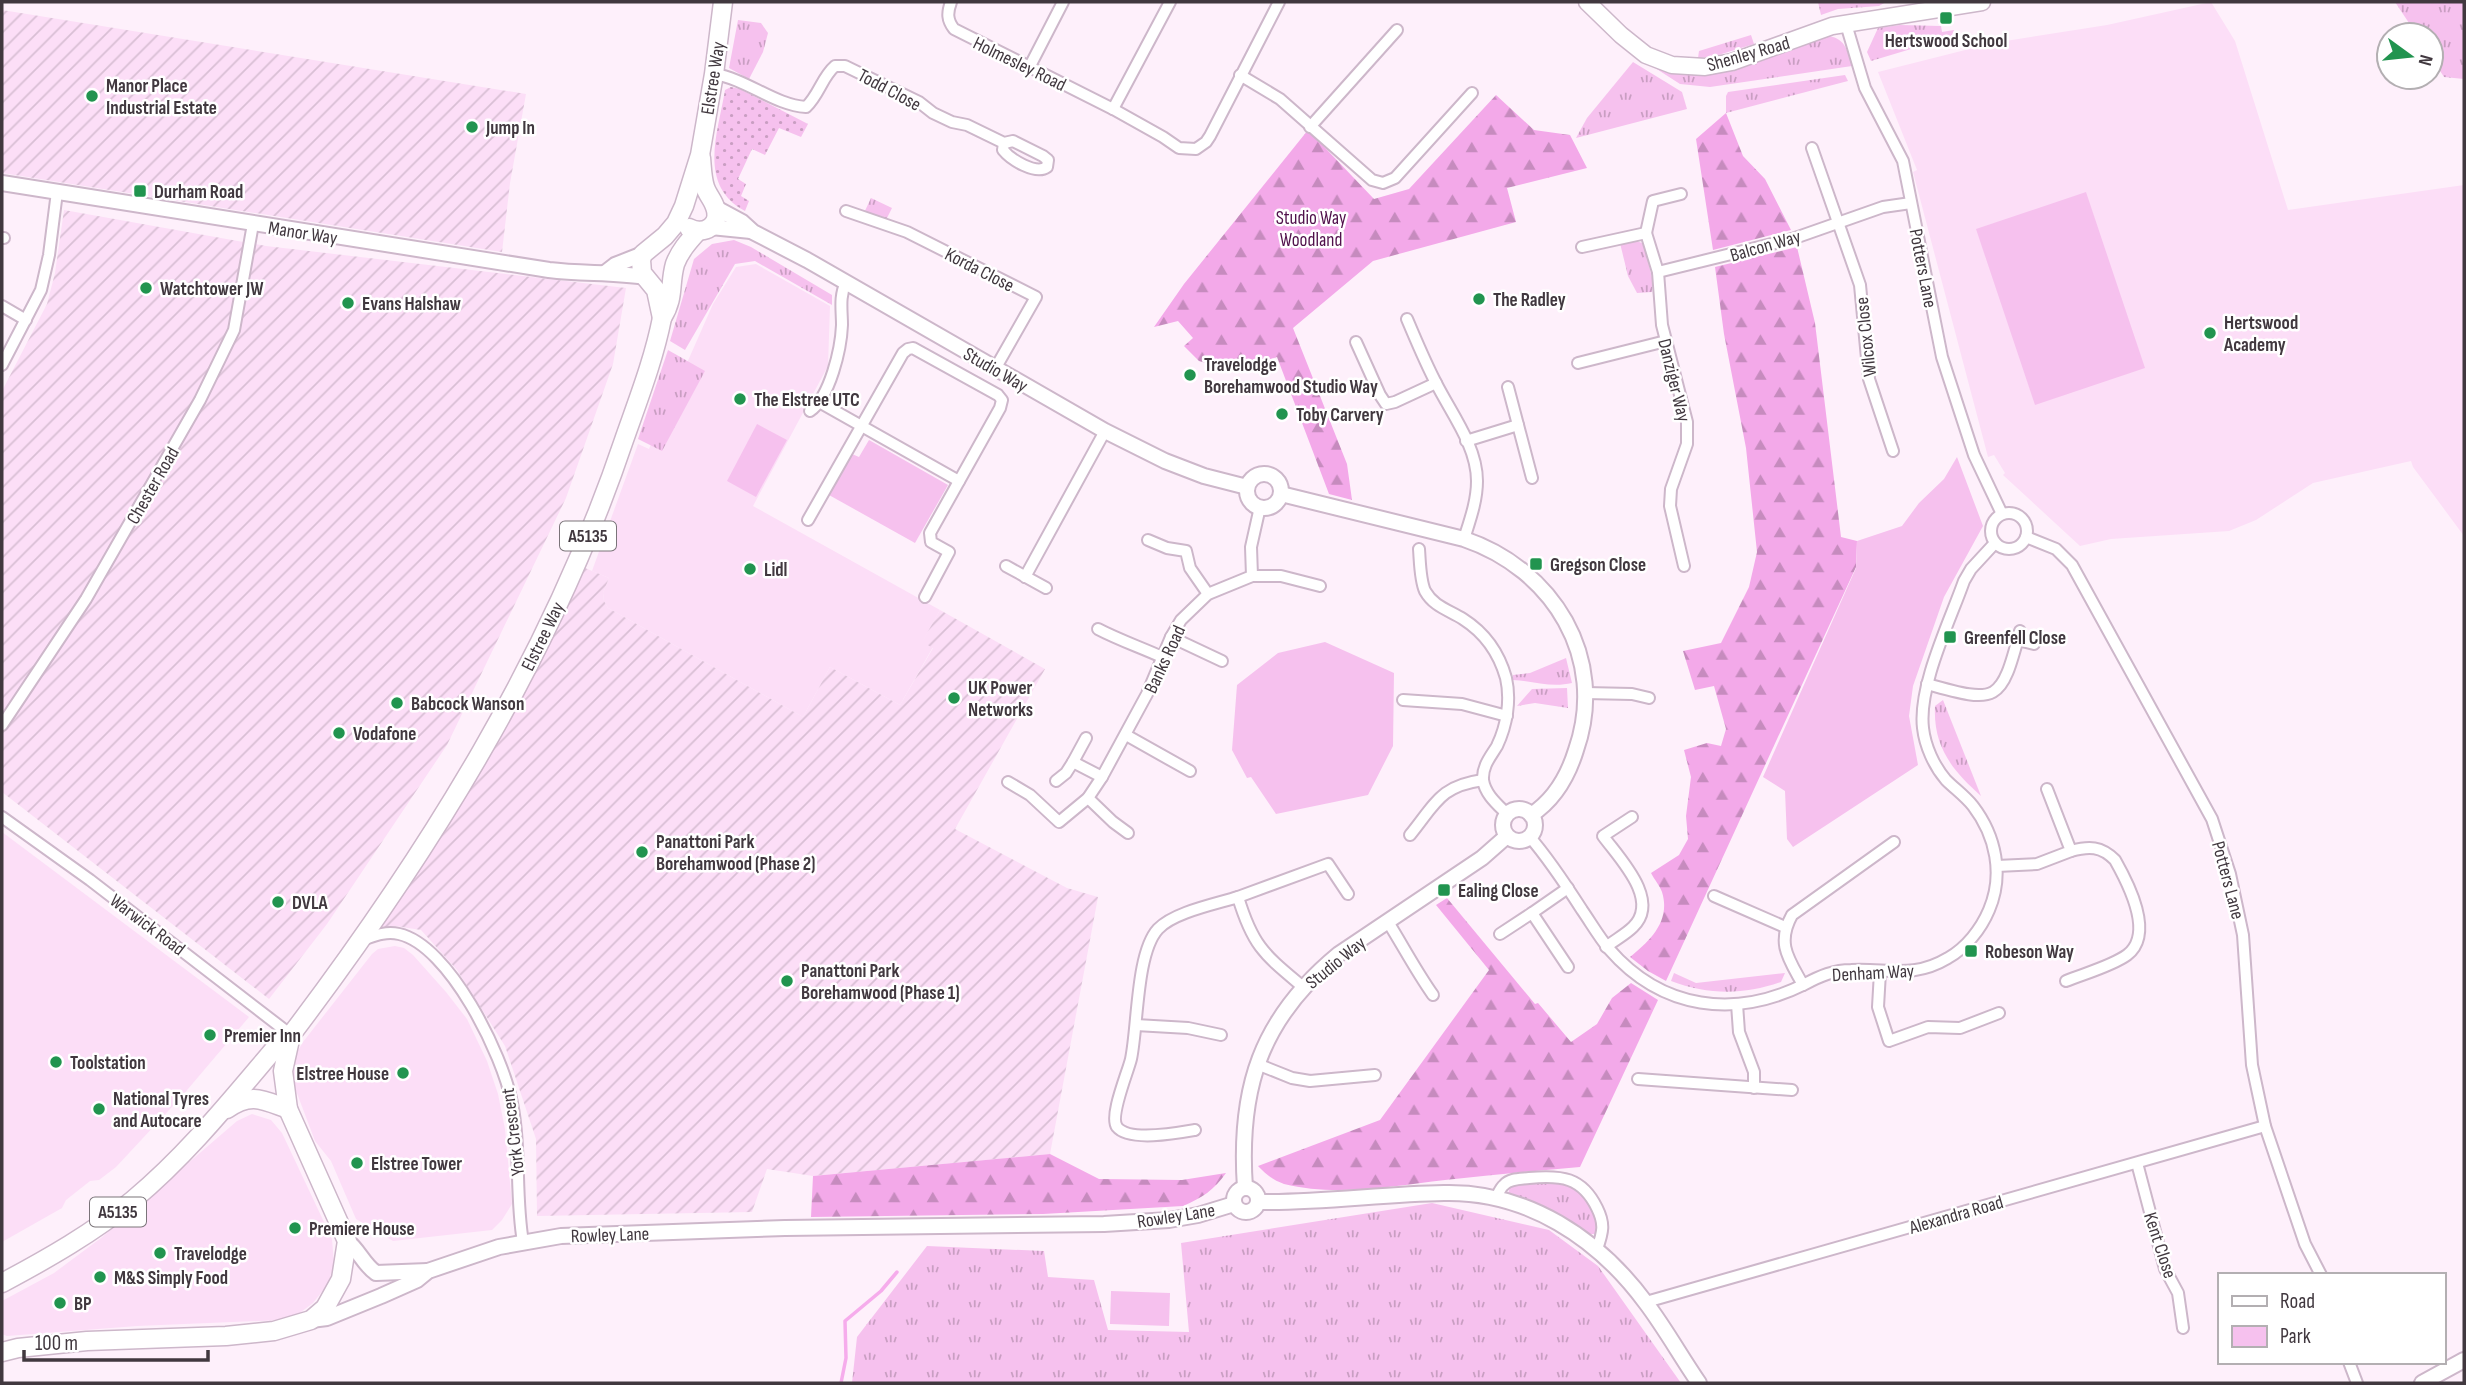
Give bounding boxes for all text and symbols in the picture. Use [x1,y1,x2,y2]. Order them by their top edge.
marker: Hertswood School [1938,10,1954,26]
north arrow [2375,21,2445,91]
place label: Hertswood School [1885,30,2007,53]
street label: Holmesley Road [969,32,1070,97]
street label: Shenley Road [1704,32,1792,77]
street label: Elstree Way [696,39,731,116]
text: N [2413,52,2437,68]
street label: Todd Close [854,64,925,117]
place label: Manor Place Industrial Estate [106,75,217,120]
marker: Manor Place Industrial Estate [84,88,100,104]
place label: Jump In [485,117,535,140]
marker: Jump In [464,119,480,135]
place label: Durham Road [154,181,243,204]
marker: Durham Road [132,183,148,199]
park label: Studio Way Woodland [1276,207,1347,252]
street label: Manor Way [267,217,340,250]
street label: Balcon Way [1727,225,1804,267]
street label: Potters Lane [1904,227,1941,310]
street label: Korda Close [941,243,1018,298]
place label: Watchtower JW [160,278,264,301]
marker: Watchtower JW [138,280,154,296]
place label: The Radley [1493,289,1566,312]
marker: The Radley [1471,291,1487,307]
place label: Evans Halshaw [362,293,462,316]
marker: Evans Halshaw [340,295,356,311]
street label: Wilcox Close [1851,296,1882,378]
place label: Hertswood Academy [2223,312,2298,357]
marker: Hertswood Academy [2202,325,2218,341]
street label: Danziger Way [1652,336,1695,425]
street label: Studio Way [959,343,1032,398]
place label: Travelodge Borehamwood Studio Way [1204,354,1378,399]
marker: Travelodge Borehamwood Studio Way [1182,367,1198,383]
place label: The Elstree UTC [754,389,860,412]
marker: The Elstree UTC [732,391,748,407]
place label: Toby Carvery [1296,404,1384,427]
marker: Toby Carvery [1274,406,1290,422]
street label: Chester Road [122,443,185,528]
road number: A5135 [560,522,616,550]
place label: Gregson Close [1550,554,1646,577]
marker: Gregson Close [1528,556,1544,572]
place label: Lidl [764,559,787,582]
marker: Lidl [742,561,758,577]
street label: Elstree Way [517,598,570,675]
street label: Banks Road [1140,622,1191,697]
place label: Greenfell Close [1964,627,2066,650]
marker: Greenfell Close [1942,629,1958,645]
place label: UK Power Networks [968,677,1033,722]
marker: UK Power Networks [946,690,962,706]
place label: Babcock Wanson [411,693,524,716]
marker: Babcock Wanson [389,695,405,711]
place label: Vodafone [353,723,416,746]
marker: Vodafone [331,725,347,741]
place label: Panattoni Park Borehamwood (Phase 2) [656,831,815,876]
street label: Potters Lane [2206,839,2249,922]
marker: Panattoni Park Borehamwood (Phase 2) [634,844,650,860]
place label: Ealing Close [1458,880,1539,903]
marker: Ealing Close [1436,882,1452,898]
street label: Warwick Road [105,889,189,961]
place label: DVLA [292,892,329,915]
marker: DVLA [270,894,286,910]
street label: Studio Way [1301,932,1371,994]
place label: Robeson Way [1985,941,2074,964]
marker: Robeson Way [1963,943,1979,959]
place label: Panattoni Park Borehamwood (Phase 1) [801,960,960,1005]
street label: Denham Way [1831,960,1915,987]
marker: Panattoni Park Borehamwood (Phase 1) [779,973,795,989]
place label: Premier Inn [224,1025,301,1048]
marker: Premier Inn [202,1027,218,1043]
place label: Toolstation [70,1052,146,1075]
marker: Toolstation [48,1054,64,1070]
place label: Elstree House [296,1063,389,1086]
marker: Elstree House [395,1065,411,1081]
street label: York Crescent [497,1086,530,1177]
place label: National Tyres and Autocare [113,1088,209,1133]
marker: National Tyres and Autocare [91,1101,107,1117]
place label: Elstree Tower [371,1153,462,1176]
marker: Elstree Tower [349,1155,365,1171]
street label: Alexandra Road [1906,1191,2006,1240]
road number: A5135 [90,1198,146,1226]
street label: Rowley Lane [1136,1199,1217,1234]
street label: Kent Close [2138,1210,2181,1281]
place label: Premiere House [309,1218,415,1241]
marker: Premiere House [287,1220,303,1236]
street label: Rowley Lane [570,1223,650,1248]
place label: Travelodge [174,1243,247,1266]
marker: Travelodge [152,1245,168,1261]
place label: M&S Simply Food [114,1267,228,1290]
marker: M&S Simply Food [92,1269,108,1285]
legend [2218,1273,2445,1364]
text: Road [2280,1289,2315,1314]
place label: BP [74,1293,92,1316]
marker: BP [52,1295,68,1311]
scale bar [24,1318,208,1362]
text: Park [2280,1324,2311,1349]
text: 100 m [35,1331,78,1356]

